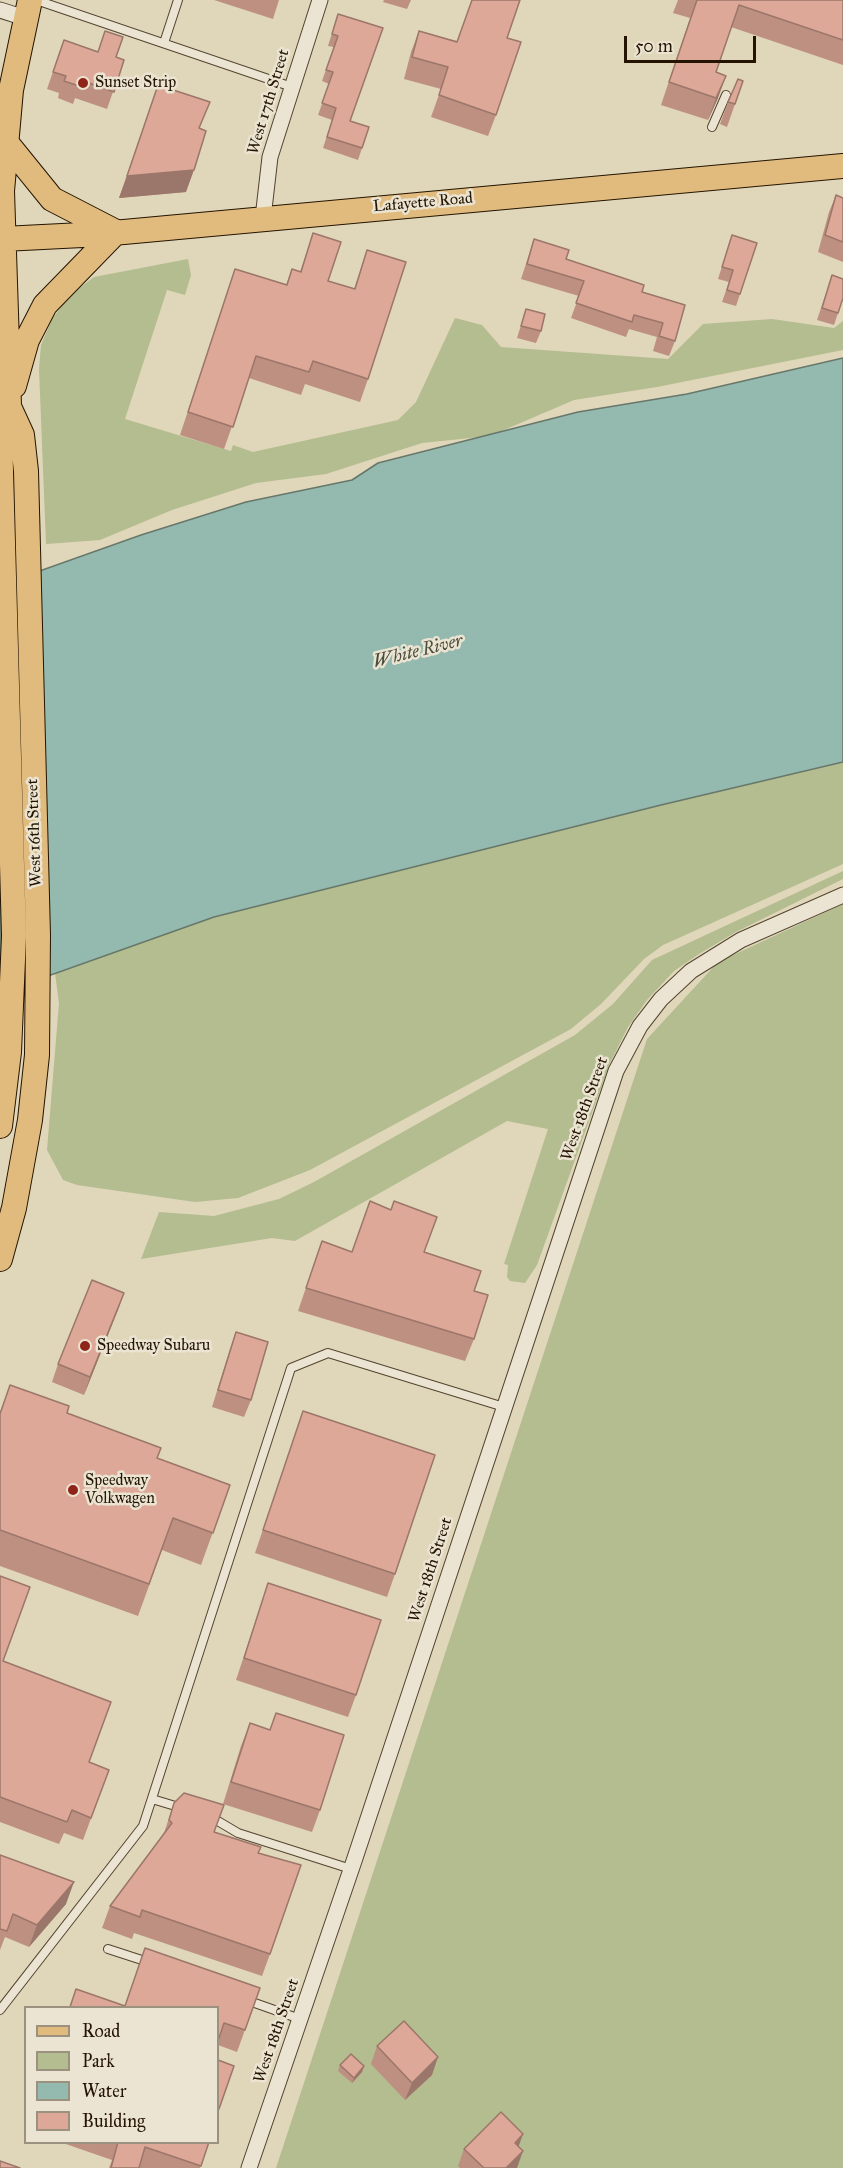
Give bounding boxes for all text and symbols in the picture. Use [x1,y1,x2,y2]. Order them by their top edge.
scale bar [627,24,759,62]
text: 50 m [635,35,673,57]
street label: West 17th Street [244,47,294,157]
place label: Sunset Strip [95,73,176,93]
marker: Sunset Strip [76,76,90,90]
street label: Lafayette Road [372,189,474,217]
water label: White River [371,630,465,674]
street label: West 16th Street [24,779,46,887]
street label: West 18th Street [557,1055,613,1163]
place label: Speedway Subaru [97,1336,210,1356]
marker: Speedway Subaru [78,1339,92,1353]
place label: Speedway Volkwagen [85,1471,155,1509]
marker: Speedway Volkwagen [66,1483,80,1497]
street label: West 18th Street [405,1515,457,1625]
street label: West 18th Street [250,1976,304,2086]
legend [24,2006,219,2144]
text: Road [82,2020,120,2042]
text: Park [82,2050,115,2072]
text: Water [82,2080,126,2102]
text: Building [82,2110,145,2132]

